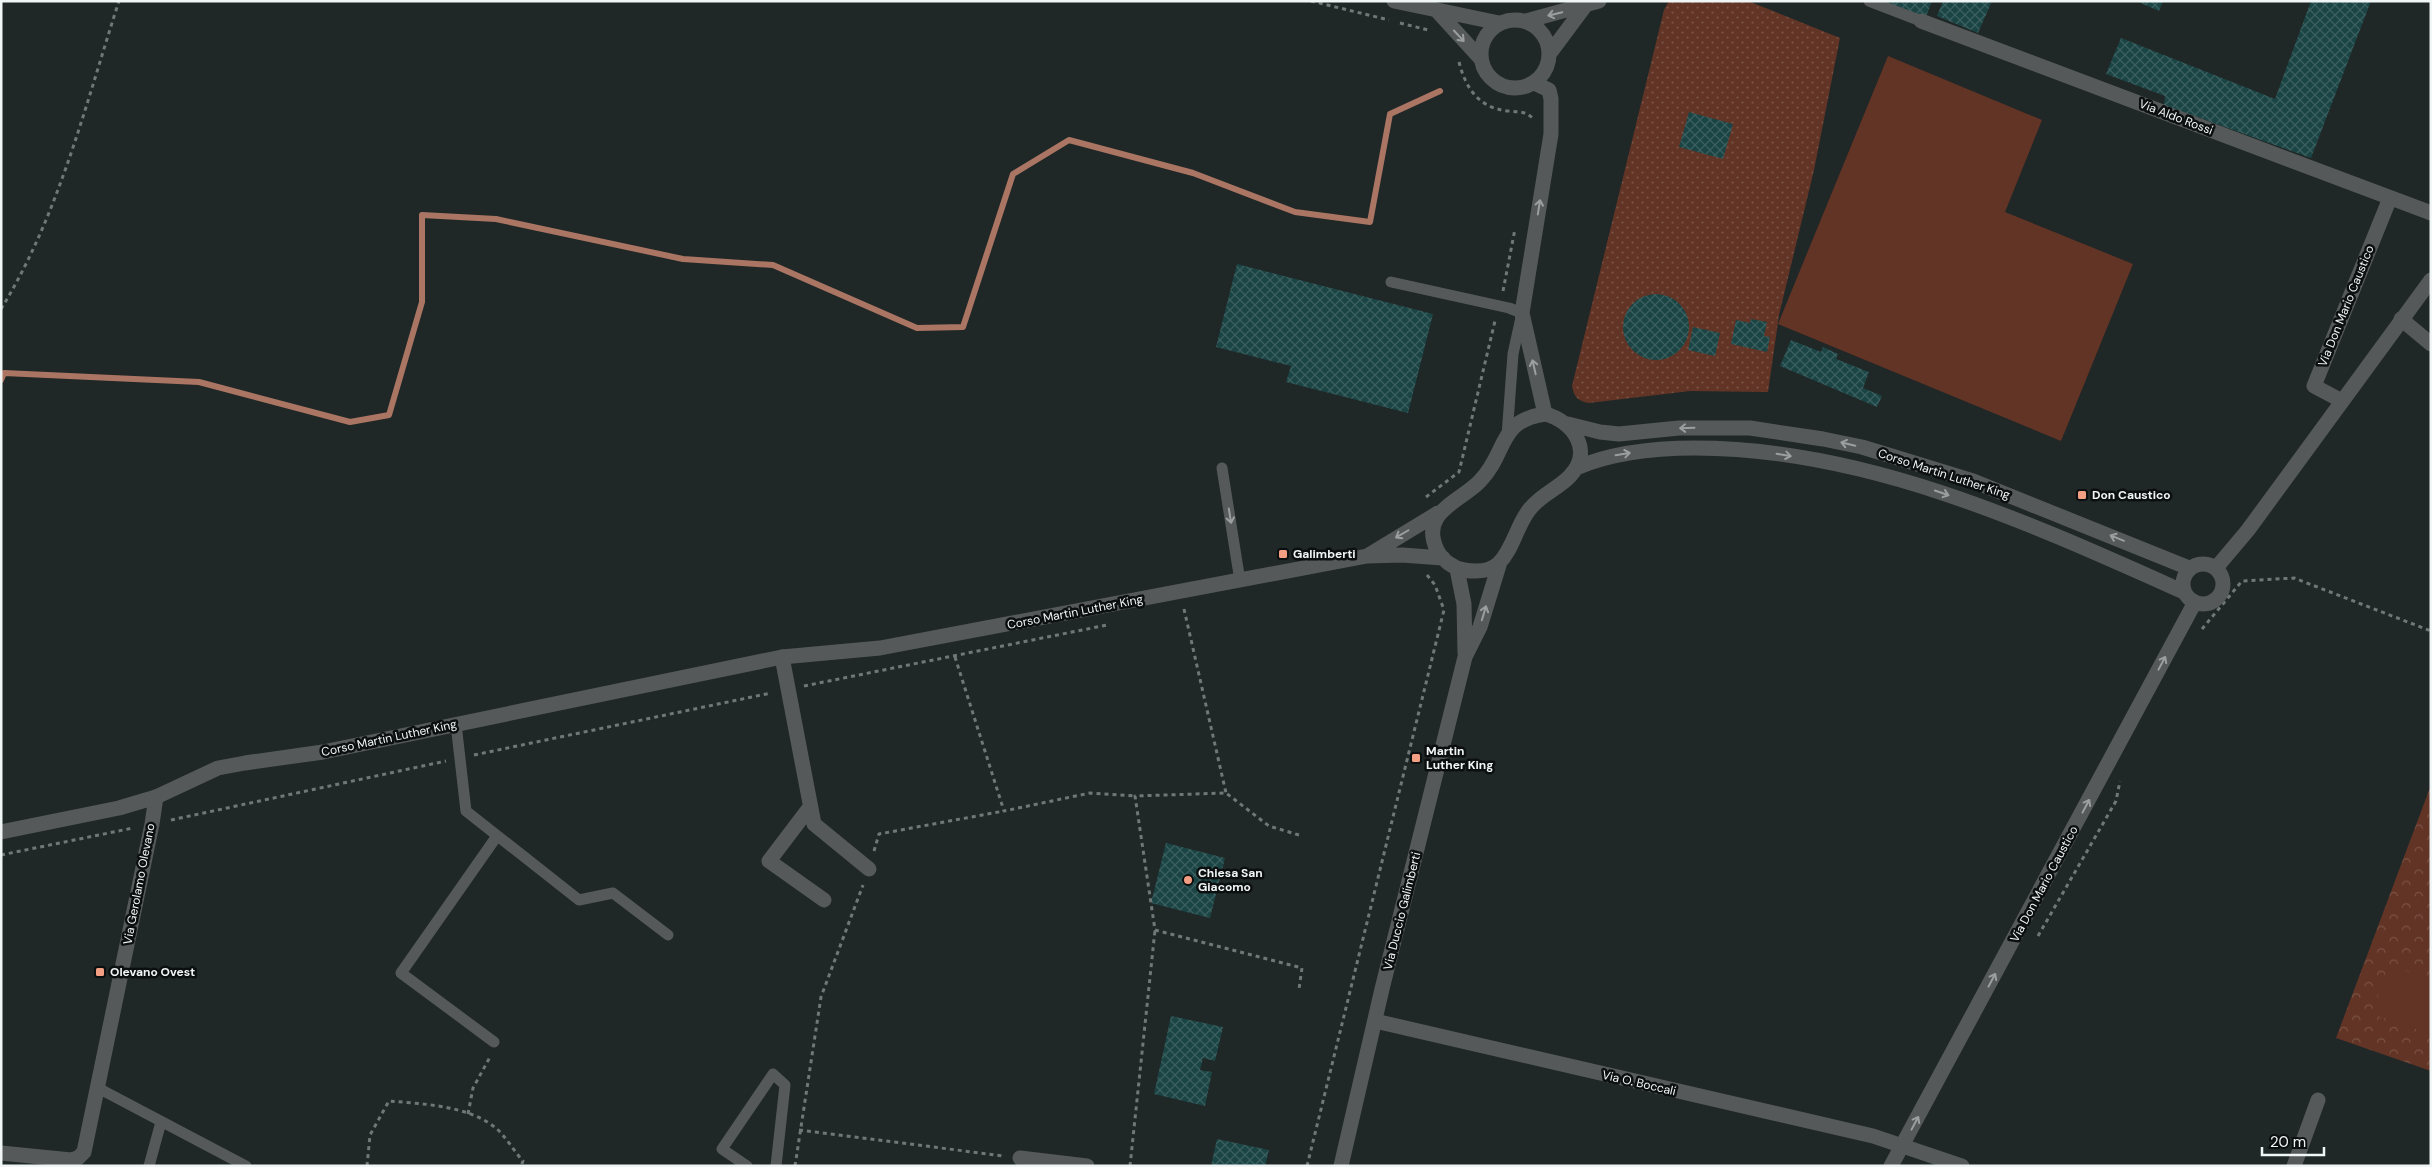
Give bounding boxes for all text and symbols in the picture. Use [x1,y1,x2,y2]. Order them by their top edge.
one-way arrow [1548,10,1564,19]
one-way arrow [1453,29,1465,42]
street label: Via Aldo Rossi [2137,96,2215,138]
one-way arrow [1534,199,1544,215]
street label: Via Don Mario Caustico [2314,243,2378,369]
one-way arrow [1529,359,1538,375]
one-way arrow [1679,423,1696,433]
one-way arrow [1841,439,1857,448]
street label: Corso Martin Luther King [1876,445,2012,503]
one-way arrow [1614,448,1630,458]
one-way arrow [1776,450,1792,460]
place label: Don Caustico [2092,487,2171,503]
one-way arrow [1934,489,1949,498]
marker: Don Caustico [2076,489,2088,501]
one-way arrow [1225,508,1235,524]
one-way arrow [1396,529,1410,539]
one-way arrow [2110,533,2125,542]
place label: Galimberti [1293,546,1356,562]
marker: Galimberti [1277,548,1289,560]
street label: Corso Martin Luther King [1006,591,1145,633]
one-way arrow [1480,605,1489,621]
one-way arrow [2158,656,2167,671]
street label: Corso Martin Luther King [320,716,458,760]
place label: Martin Luther King [1426,743,1493,773]
marker: Martin Luther King [1410,752,1422,764]
one-way arrow [2081,799,2091,814]
street label: Via Gerolamo Olevano [119,822,159,946]
street label: Via Don Mario Caustico [2006,823,2082,945]
street label: Via Duccio Galimberti [1380,850,1424,972]
place label: Chiesa San Giacomo [1198,865,1263,895]
marker: Chiesa San Giacomo [1182,874,1194,886]
place label: Olevano Ovest [110,964,195,980]
marker: Olevano Ovest [94,966,106,978]
one-way arrow [1988,973,1997,988]
street label: Via O. Boccali [1601,1067,1678,1099]
one-way arrow [1911,1117,1921,1131]
scale bar [2262,1124,2324,1156]
text: 20 m [2270,1132,2306,1152]

